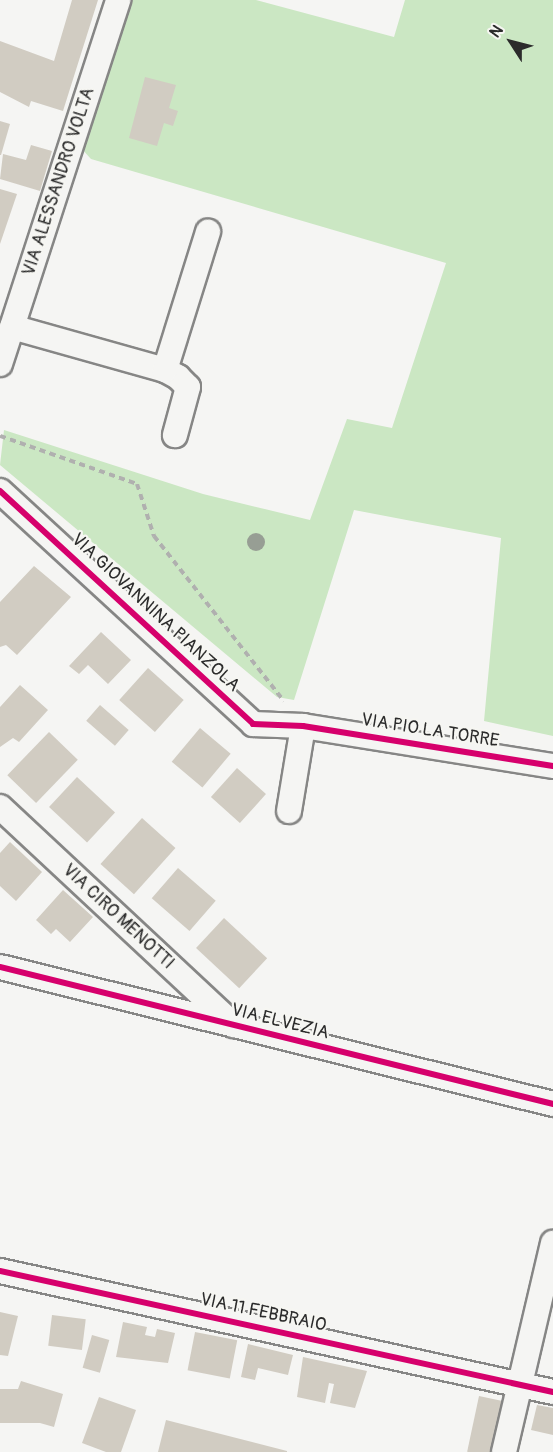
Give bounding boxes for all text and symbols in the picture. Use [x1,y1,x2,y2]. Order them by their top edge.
north arrow [481,12,541,72]
text: N [485,21,508,42]
street label: VIA ALESSANDRO VOLTA [18,85,100,279]
street label: VIA GIOVANNINA PIANZOLA [66,529,244,697]
street label: VIA PIO LA TORRE [360,709,500,753]
street label: VIA CIRO MENOTTI [58,860,178,974]
street label: VIA ELVEZIA [229,999,331,1045]
street label: VIA 11 FEBBRAIO [198,1289,328,1337]

